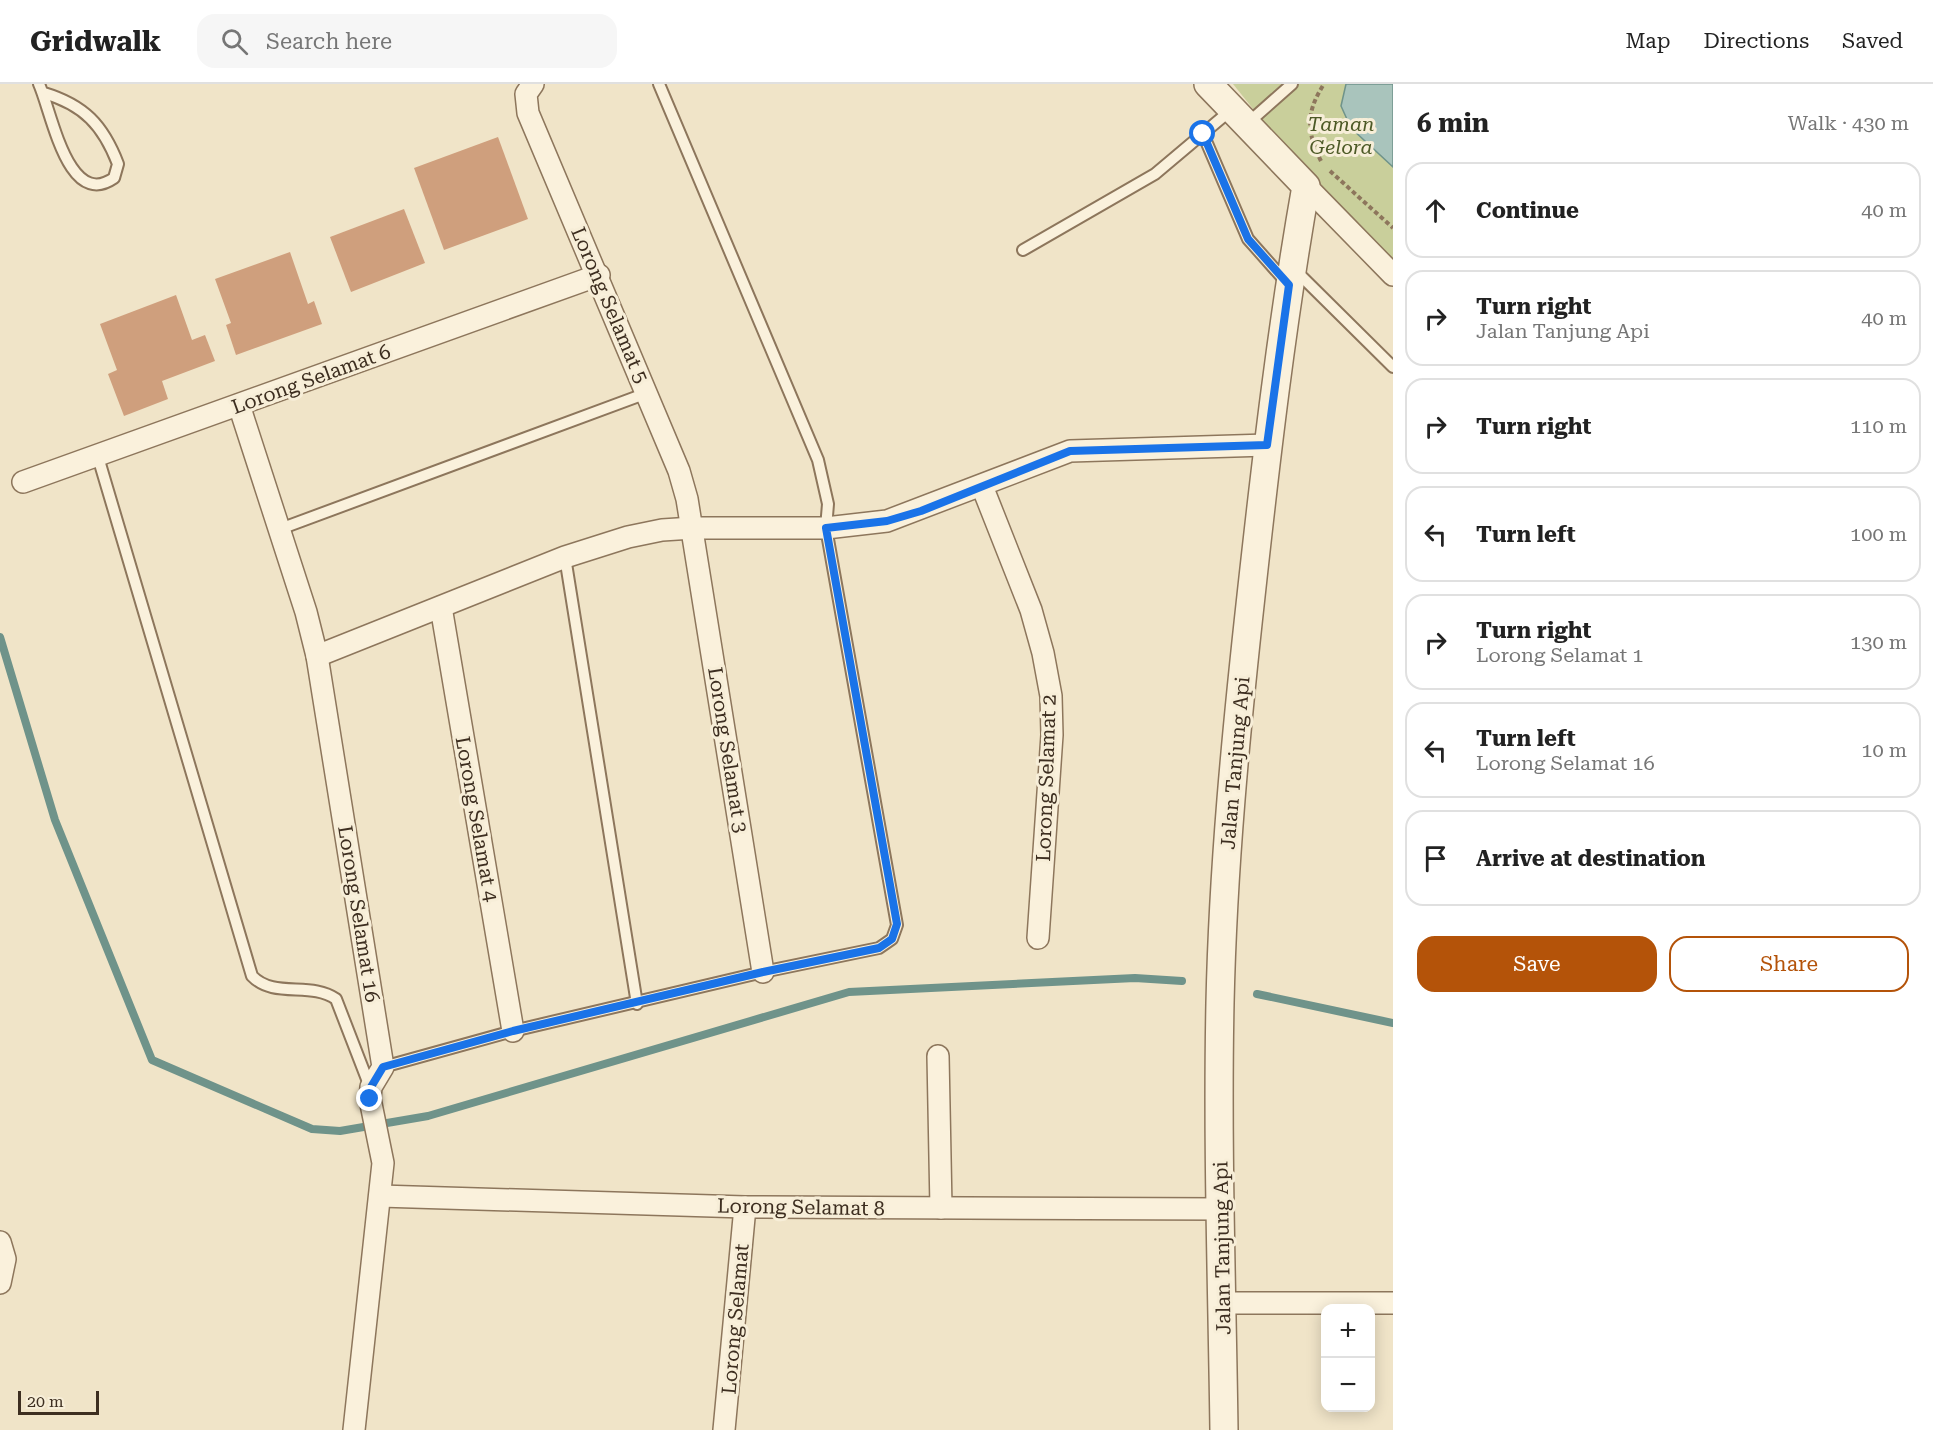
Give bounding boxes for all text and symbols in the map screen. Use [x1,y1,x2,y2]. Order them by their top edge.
search box [197,14,617,68]
text: Gridwalk [30,25,161,58]
icon: search [218,25,251,58]
text: Search here [266,29,392,54]
text: Map [1626,29,1670,53]
text: Directions [1703,29,1809,53]
text: Saved [1842,29,1903,53]
text: 6 min [1417,108,1489,138]
text: Walk · 430 m [1788,111,1909,135]
park label: Taman Gelora [1308,112,1374,159]
route start [1189,120,1215,146]
icon: ahead [1419,194,1452,227]
text: Continue [1476,198,1579,223]
text: 40 m [1861,198,1907,222]
street label: Lorong Selamat 5 [566,223,654,387]
text: Turn right [1476,294,1591,319]
icon: right [1419,302,1452,335]
text: 40 m [1861,306,1907,330]
text: Jalan Tanjung Api [1476,319,1650,343]
street label: Lorong Selamat 6 [228,339,394,419]
icon: right [1419,410,1452,443]
text: Turn right [1476,414,1591,439]
text: 110 m [1850,414,1907,438]
icon: left [1419,518,1452,551]
text: Turn left [1476,522,1576,547]
text: 100 m [1850,522,1907,546]
text: Turn right [1476,618,1591,643]
icon: right [1419,626,1452,659]
text: 130 m [1850,630,1907,654]
text: Lorong Selamat 1 [1476,643,1644,667]
street label: Lorong Selamat 3 [703,665,753,835]
street label: Jalan Tanjung Api [1215,676,1255,850]
street label: Lorong Selamat 2 [1031,694,1061,862]
text: Turn left [1476,726,1576,751]
street label: Lorong Selamat 4 [451,734,504,904]
icon: left [1419,734,1452,767]
text: 10 m [1861,738,1907,762]
text: Lorong Selamat 16 [1476,751,1655,775]
street label: Lorong Selamat 16 [333,824,385,1004]
icon: arrive [1419,842,1452,875]
text: Arrive at destination [1476,846,1705,871]
button: Save [1417,936,1657,992]
button: Share [1669,936,1909,992]
route end [356,1085,382,1111]
street label: Jalan Tanjung Api [1208,1161,1236,1335]
street label: Lorong Selamat 8 [717,1194,885,1220]
street label: Lorong Selamat [716,1242,754,1395]
map controls [1321,1304,1375,1412]
button: + [1321,1304,1375,1358]
button: − [1321,1358,1375,1412]
scale bar [18,1388,99,1416]
text: 20 m [27,1392,64,1411]

